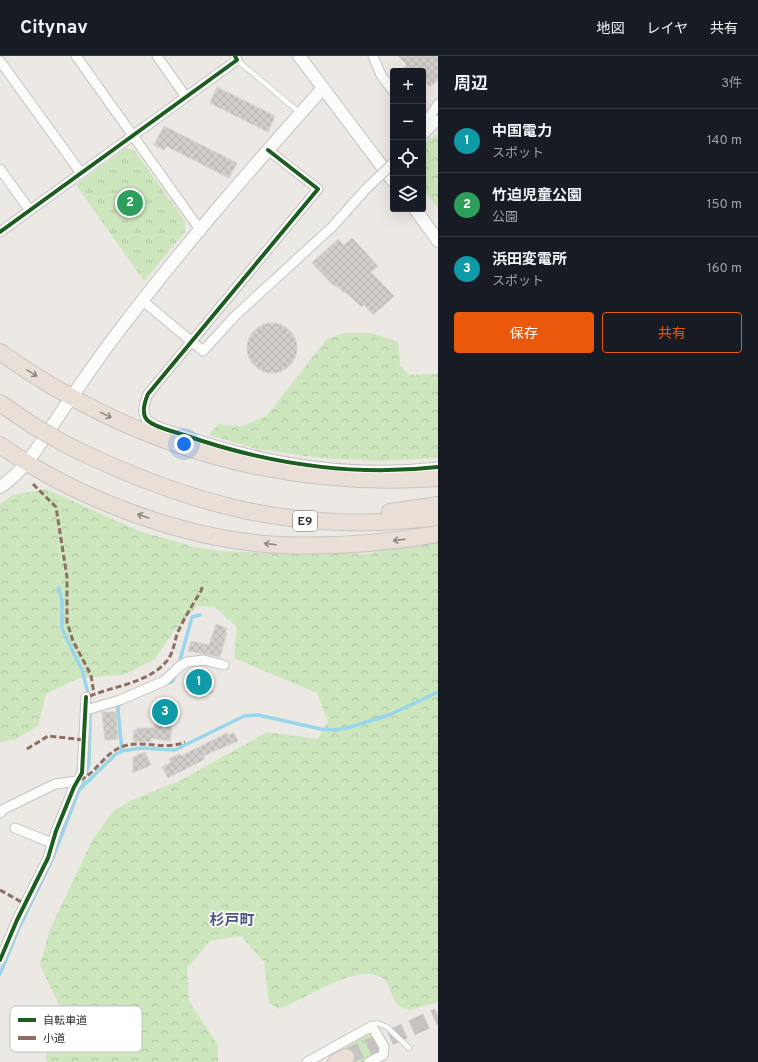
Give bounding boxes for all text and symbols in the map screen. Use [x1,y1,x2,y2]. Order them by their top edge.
text: Citynav [20,16,88,40]
text: 地図 [596,21,624,38]
text: レイヤ [646,21,688,38]
text: 共有 [710,21,738,38]
map controls [390,68,426,212]
button: + [390,68,426,104]
text: 周辺 [454,74,488,96]
text: 3件 [721,76,742,92]
button: − [390,104,426,140]
text: 中国電力 [492,123,552,142]
text: 1 [464,133,470,149]
text: 140 m [707,133,742,149]
button: locate [390,140,426,176]
text: スポット [492,146,544,162]
button: layers [390,176,426,212]
text: 竹迫児童公園 [492,187,582,206]
pin: 2 [117,188,143,218]
text: 2 [463,197,471,213]
text: 150 m [707,197,742,213]
text: 公園 [492,210,518,226]
text: 浜田変電所 [492,251,567,270]
text: 3 [463,261,471,277]
text: 160 m [707,261,742,277]
text: スポット [492,274,544,290]
button: 保存 [454,312,594,353]
button: 共有 [602,312,742,353]
one-way arrow [26,370,38,378]
one-way arrow [100,412,112,419]
your location [174,434,194,454]
road number: E9 [293,511,317,531]
one-way arrow [137,512,150,519]
one-way arrow [393,536,406,544]
one-way arrow [264,540,277,548]
pin: 1 [186,667,212,697]
pin: 3 [152,697,178,727]
district label: 杉戸町 [209,912,255,931]
legend [10,1006,142,1052]
text: 自転車道 [43,1014,87,1028]
text: 小道 [43,1032,65,1046]

